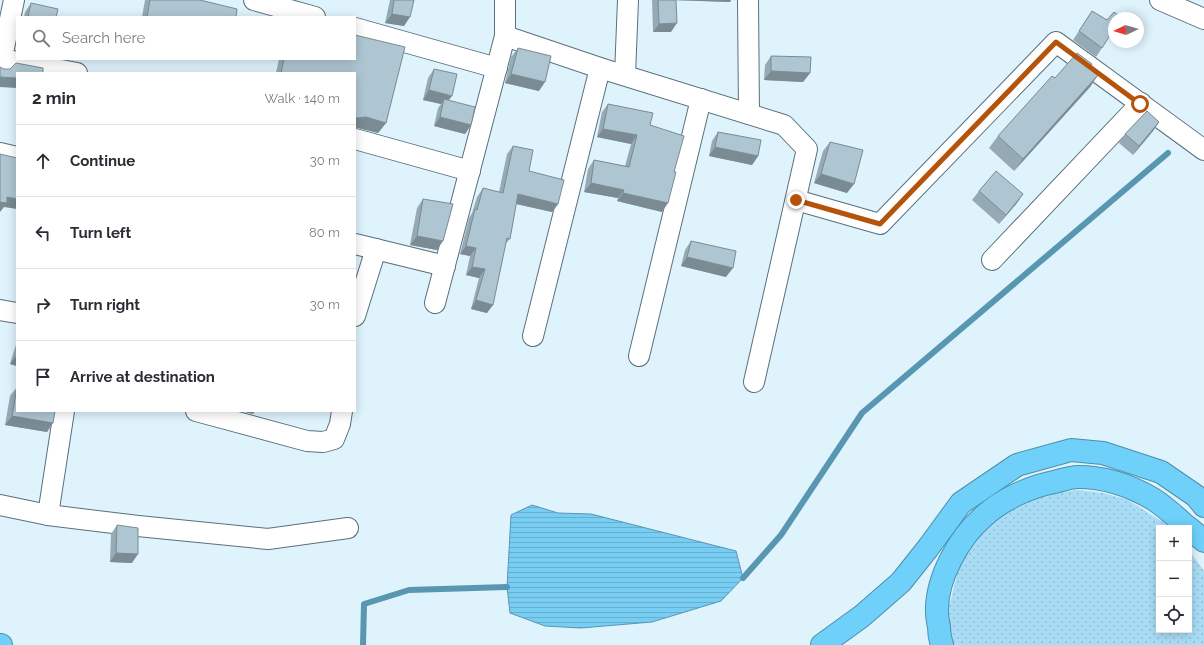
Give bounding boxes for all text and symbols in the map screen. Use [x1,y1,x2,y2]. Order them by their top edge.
north arrow [1108,12,1144,48]
search box [16,16,356,60]
icon: search [30,27,52,49]
text: Search here [62,29,145,47]
text: 2 min [32,88,76,108]
text: Walk · 140 m [265,91,340,106]
route start [1131,95,1149,113]
icon: ahead [32,150,54,172]
text: Continue [70,152,135,170]
text: 30 m [310,153,340,168]
route end [787,191,805,209]
icon: left [32,222,54,244]
text: Turn left [70,224,131,242]
text: 80 m [309,225,340,240]
icon: right [32,294,54,316]
text: Turn right [70,296,140,314]
text: 30 m [310,297,340,312]
icon: arrive [32,366,54,388]
text: Arrive at destination [70,368,215,386]
map controls [1156,525,1192,633]
button: + [1156,525,1192,561]
button: − [1156,561,1192,597]
button: locate [1156,597,1192,633]

